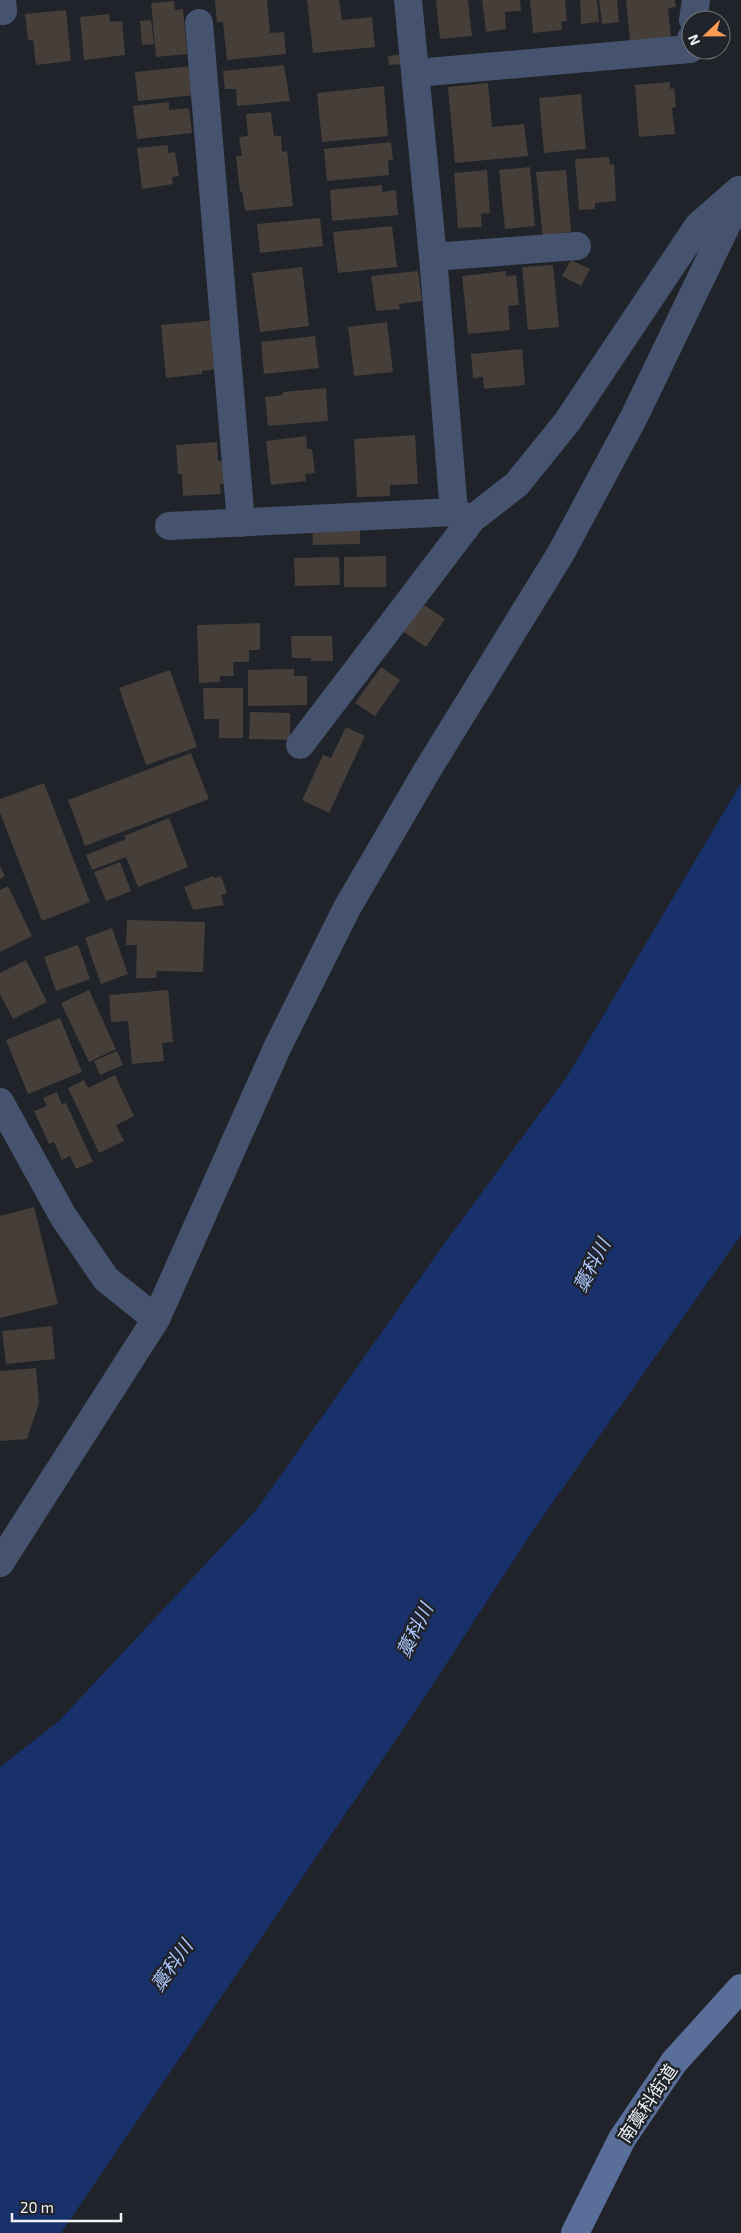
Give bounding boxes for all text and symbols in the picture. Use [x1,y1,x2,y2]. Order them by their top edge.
north arrow [681,10,731,60]
text: N [684,32,703,48]
water label: 藁科川 [568,1233,615,1296]
water label: 藁科川 [391,1598,438,1661]
water label: 藁科川 [145,1933,198,1995]
street label: 南藁科街道 [613,2060,681,2146]
scale bar [12,2190,121,2222]
text: 20 m [20,2198,54,2216]

